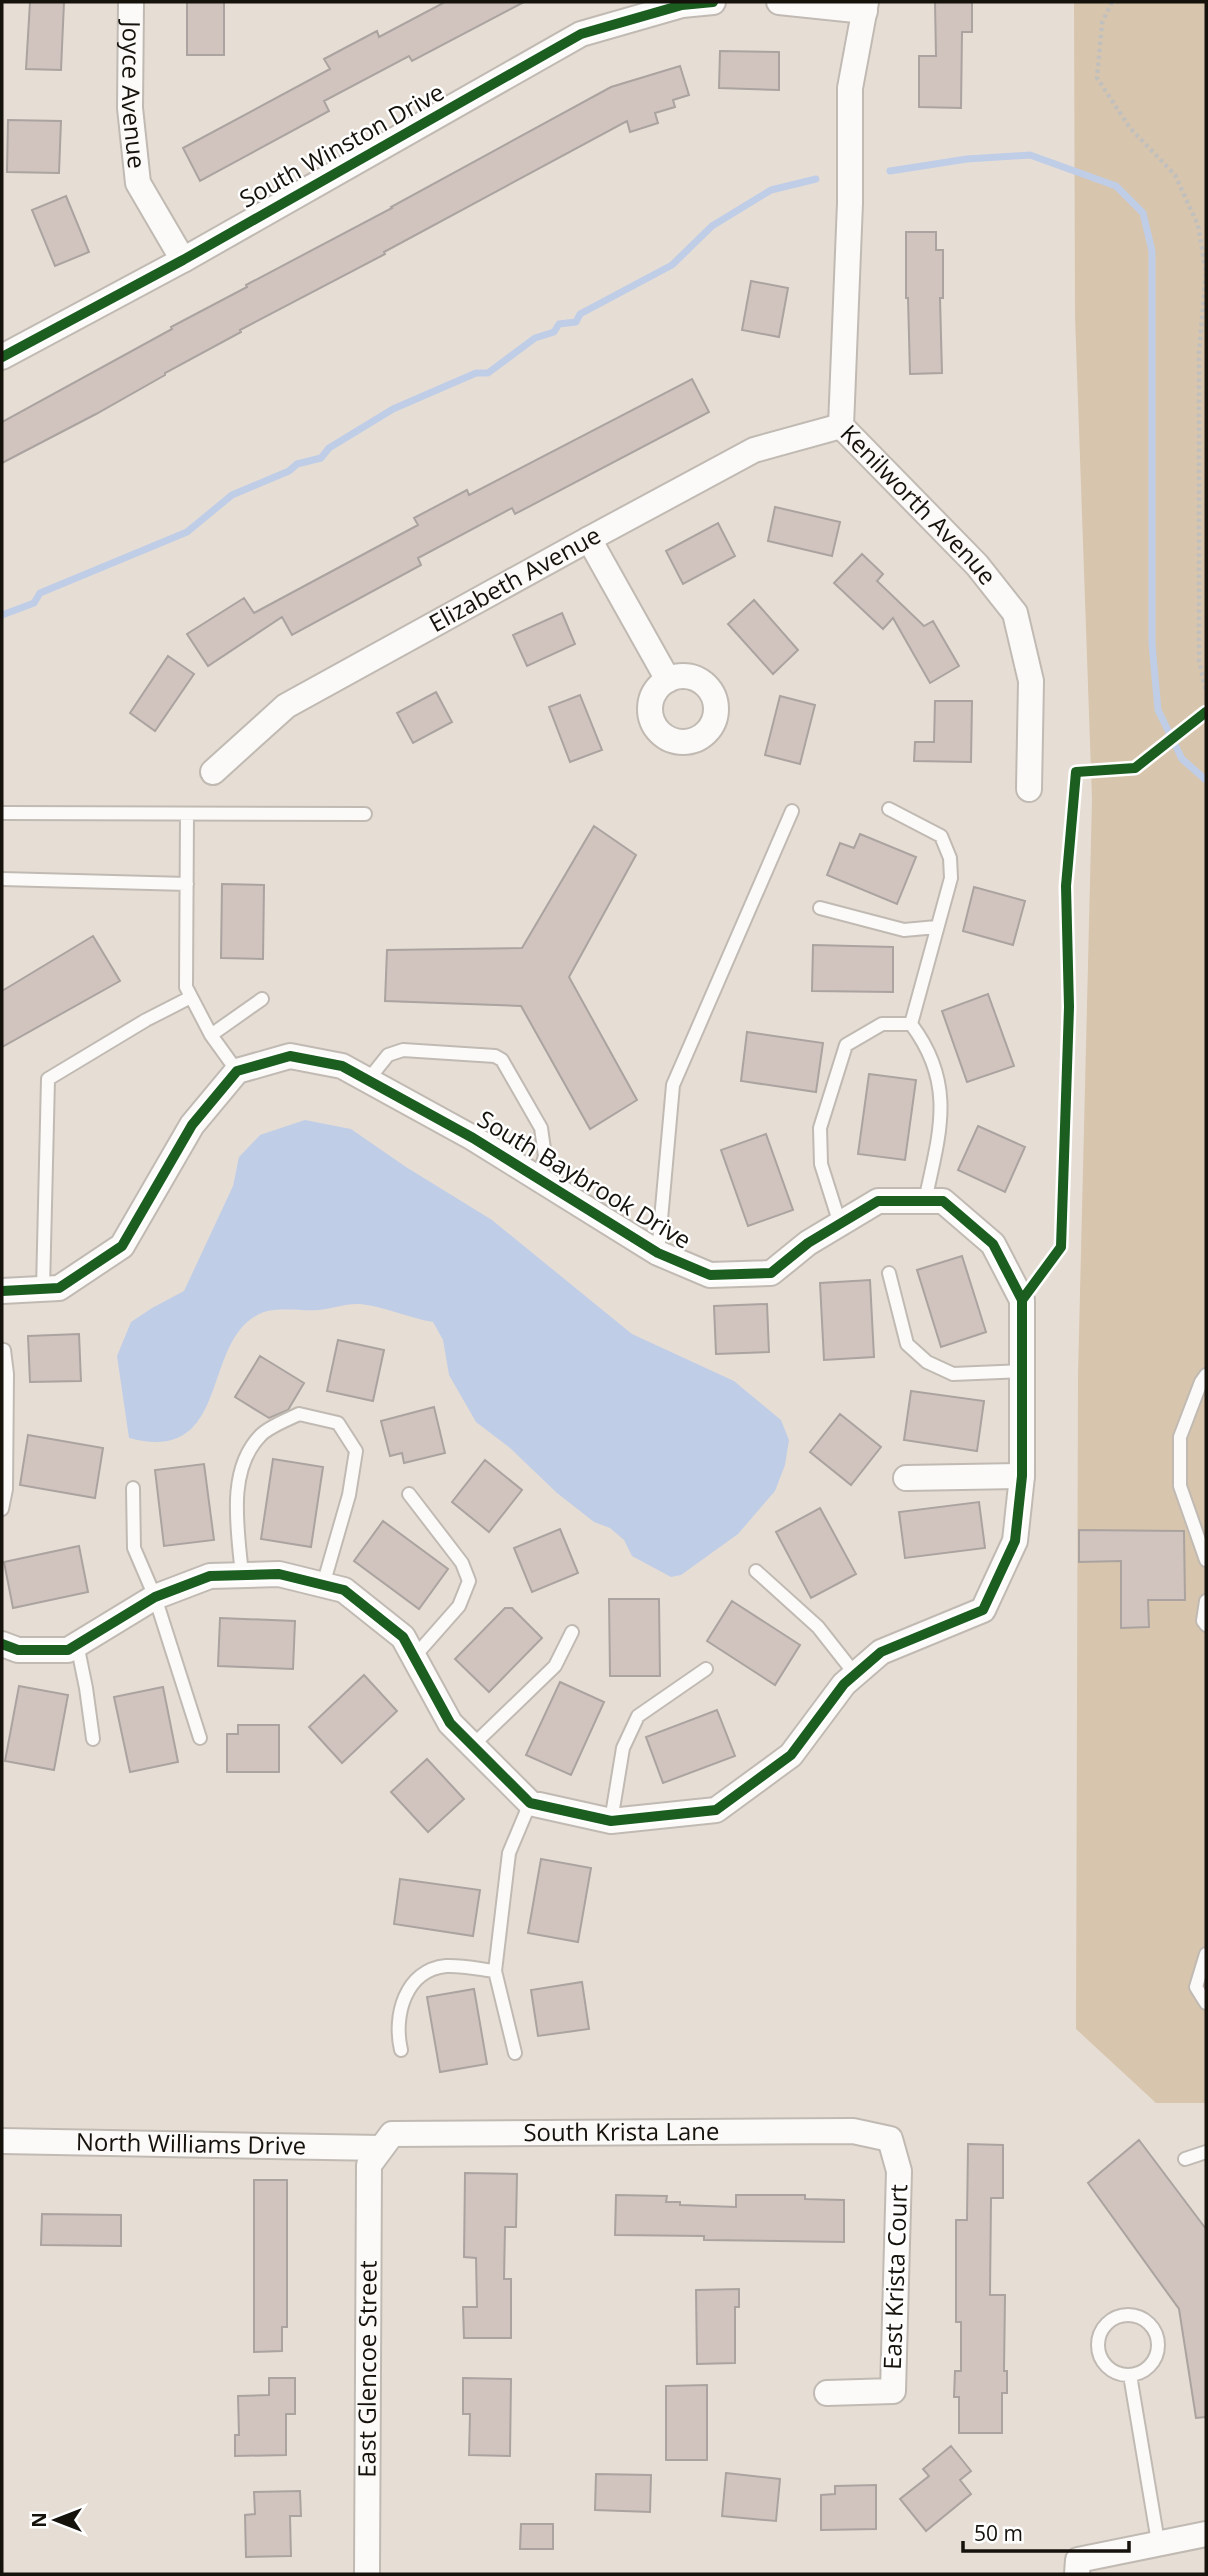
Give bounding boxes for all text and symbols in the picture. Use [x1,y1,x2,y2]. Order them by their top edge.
street label: Joyce Avenue [115,19,154,170]
street label: South Winston Drive [233,75,449,215]
street label: Kenilworth Avenue [834,417,1004,591]
street label: Elizabeth Avenue [423,518,606,639]
street label: South Baybrook Drive [472,1102,698,1256]
street label: South Krista Lane [523,2114,720,2148]
street label: North Williams Drive [76,2124,306,2162]
street label: East Krista Court [875,2184,914,2370]
street label: East Glencoe Street [349,2260,384,2478]
north arrow [21,2485,91,2555]
scale bar [963,2510,1129,2554]
text: N [26,2512,52,2528]
text: 50 m [974,2519,1023,2547]

